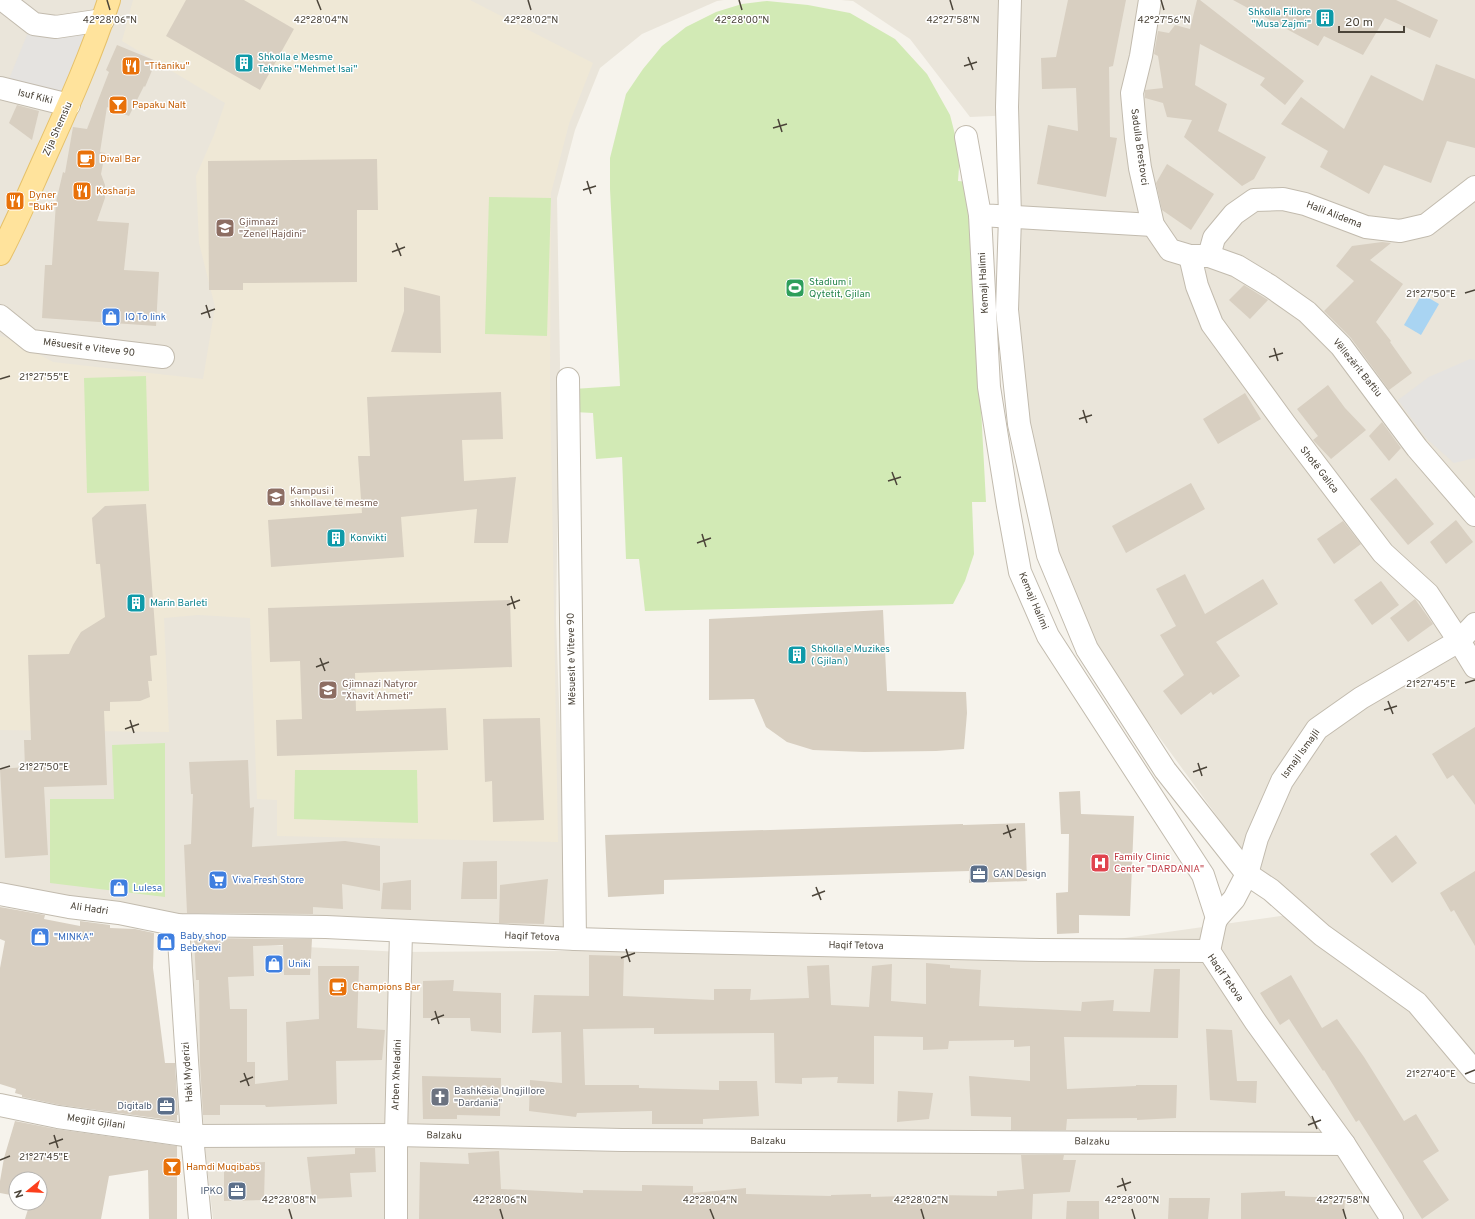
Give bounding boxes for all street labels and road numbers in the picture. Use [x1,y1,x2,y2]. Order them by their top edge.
street label: Isuf Kiki [16,86,54,108]
street label: Zija Shemsiu [40,100,76,158]
street label: Sadulla Brestovci [1127,108,1151,186]
street label: Halil Alidema [1304,198,1364,232]
street label: Kemajl Halimi [976,252,992,314]
street label: Mësuesit e Viteve 90 [42,336,136,360]
street label: Vëllezërit Baftiu [1329,336,1385,400]
street label: Shotë Galica [1297,444,1341,496]
street label: Kemajl Halimi [1015,570,1051,632]
street label: Mësuesit e Viteve 90 [565,613,579,705]
street label: Ismajl Ismajli [1279,727,1323,781]
street label: Ali Hadri [69,900,109,918]
street label: Haqif Tetova [504,930,560,944]
street label: Haqif Tetova [828,939,884,953]
street label: Haqif Tetova [1204,952,1246,1004]
street label: Arben Xheladini [389,1039,405,1111]
street label: Haki Myderizi [179,1041,197,1103]
street label: Megjit Gjilani [66,1111,126,1133]
street label: Balzaku [426,1129,462,1143]
street label: Balzaku [750,1135,786,1148]
street label: Balzaku [1074,1135,1110,1149]

